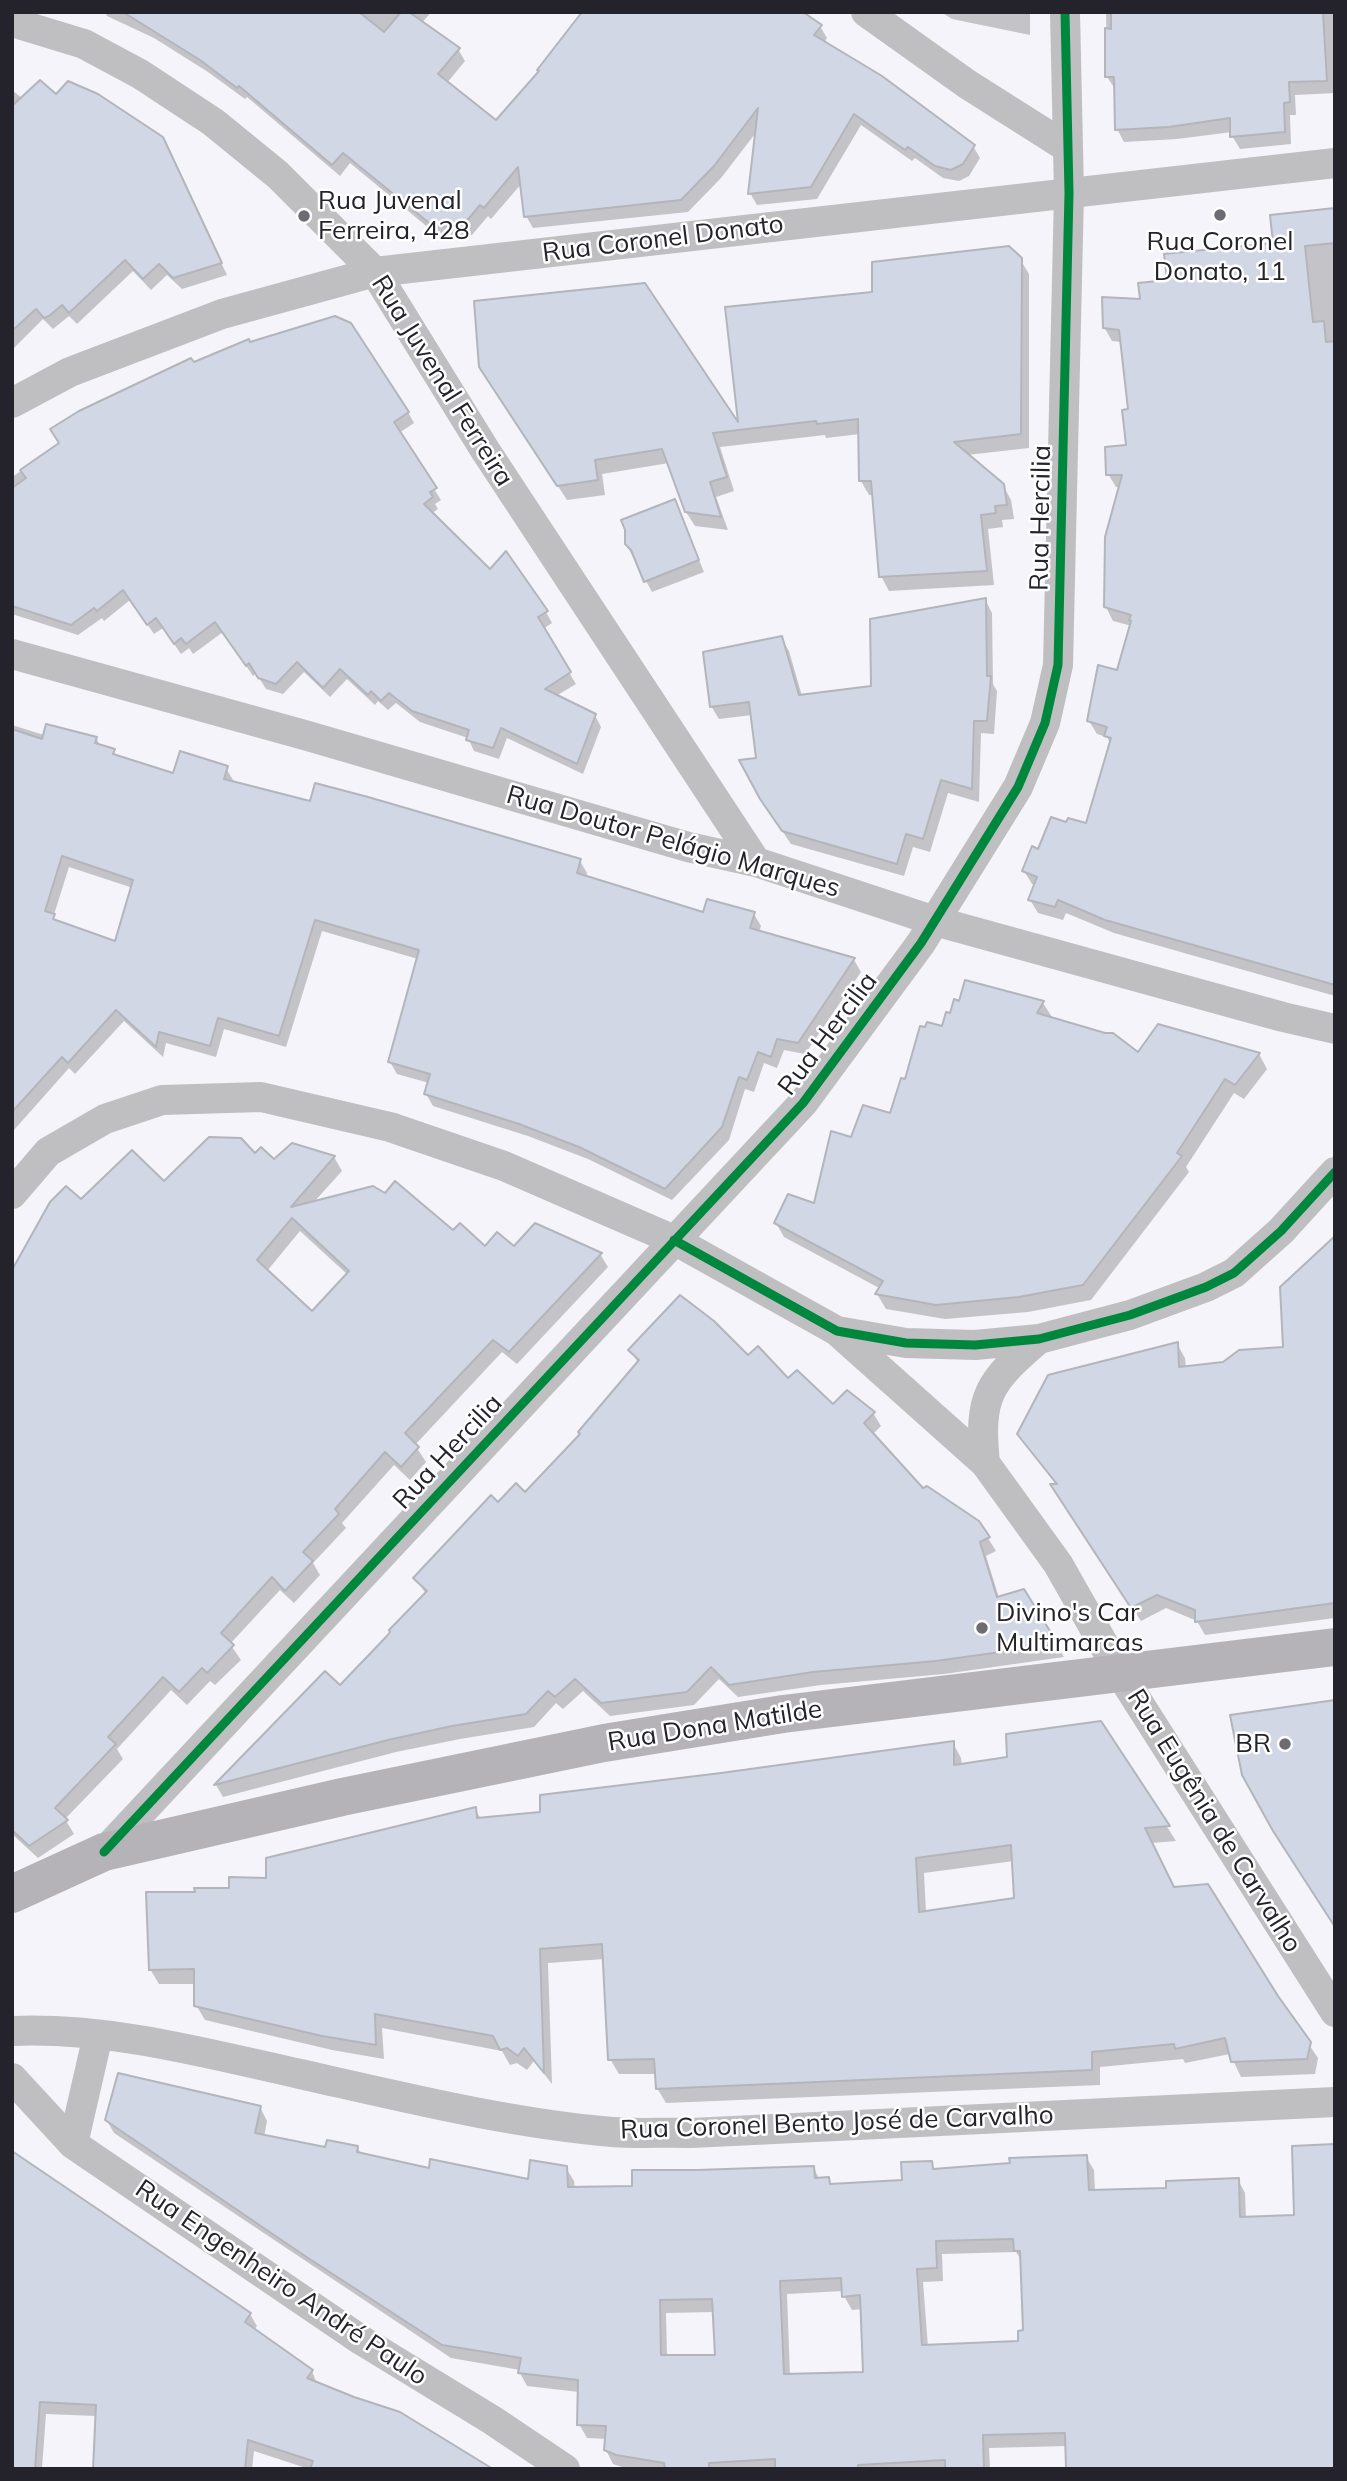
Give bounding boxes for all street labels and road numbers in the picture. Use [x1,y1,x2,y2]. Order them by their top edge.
street label: Rua Coronel Donato [541,209,785,269]
street label: Rua Juvenal Ferreira [364,270,520,492]
street label: Rua Hercilia [1024,445,1058,591]
street label: Rua Doutor Pelágio Marques [503,779,843,905]
street label: Rua Hercilia [772,966,884,1102]
street label: Rua Hercilia [387,1388,509,1516]
street label: Rua Eugênia de Carvalho [1120,1684,1308,1958]
street label: Rua Dona Matilde [606,1694,824,1758]
street label: Rua Coronel Bento José de Carvalho [620,2100,1054,2146]
street label: Rua Engenheiro André Paulo [129,2173,433,2393]

